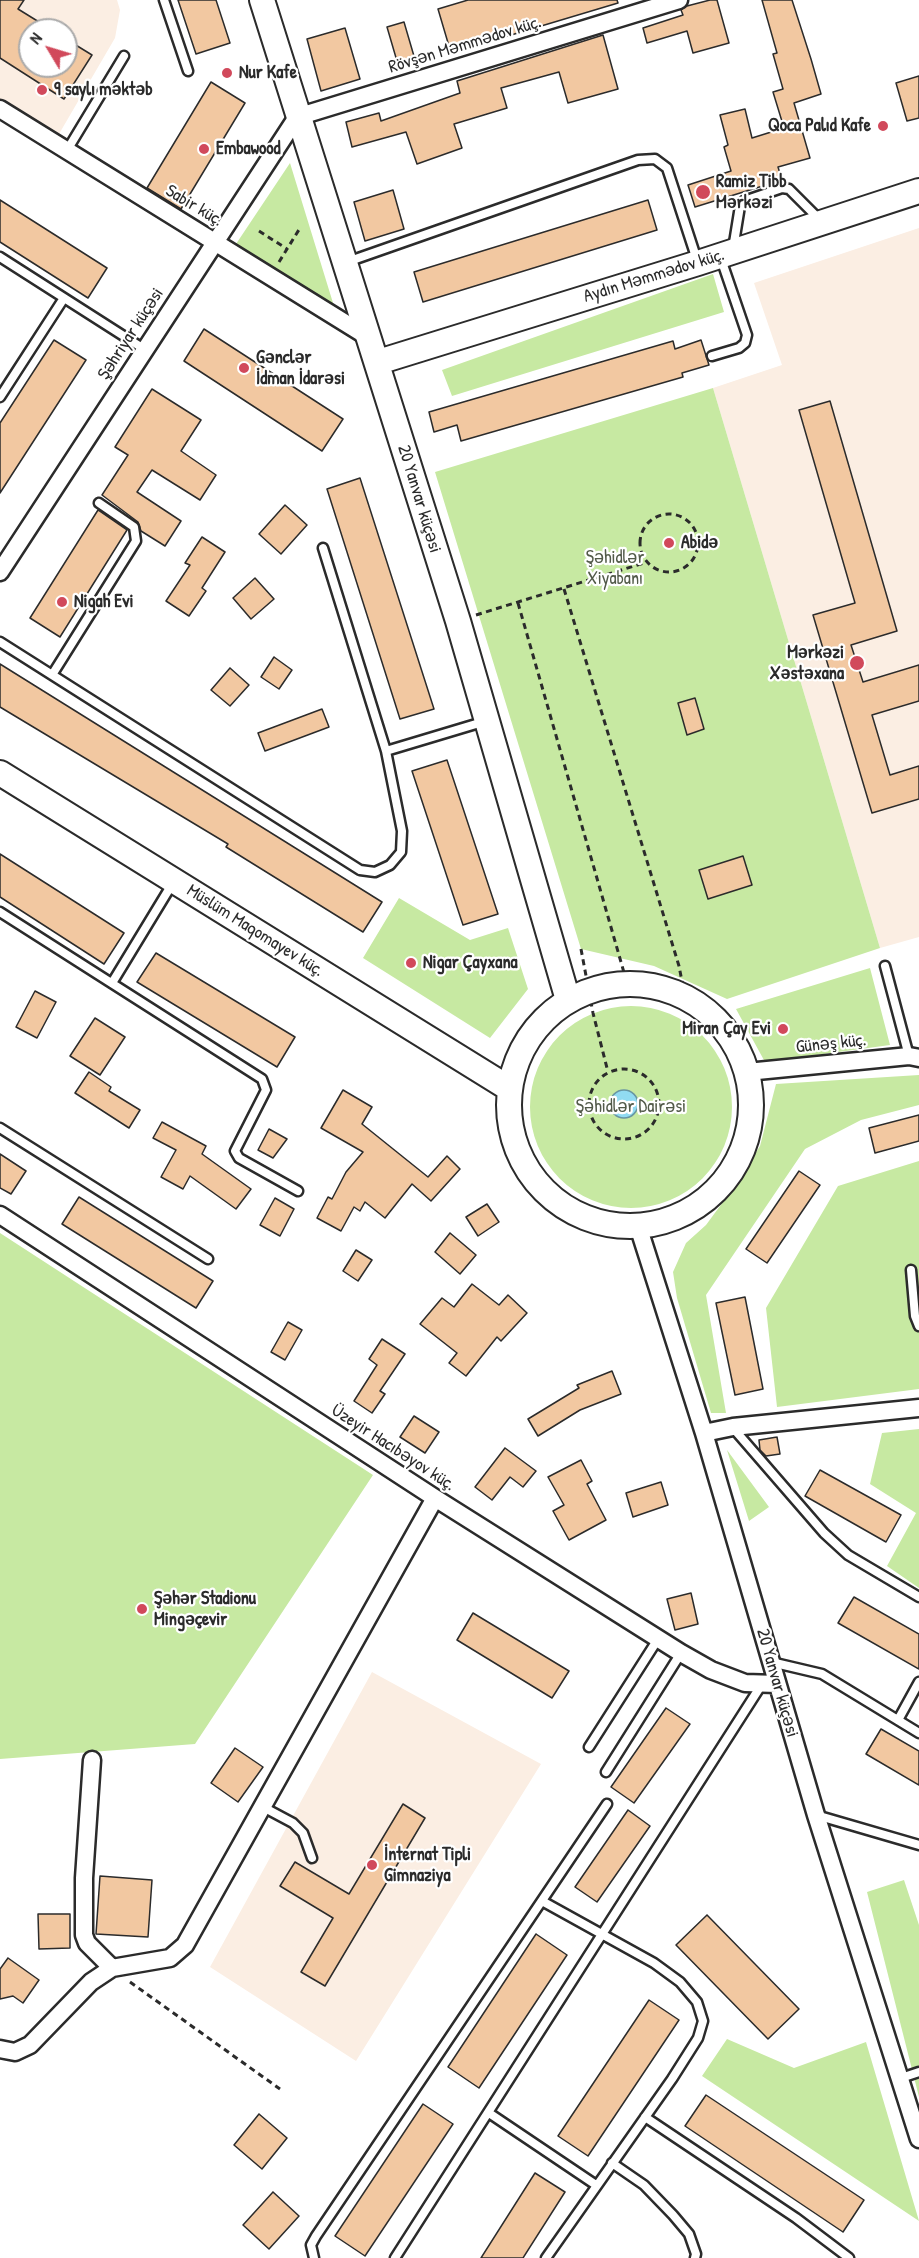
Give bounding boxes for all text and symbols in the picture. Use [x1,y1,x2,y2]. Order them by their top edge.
street label: Rövşən Məmmədov küç. [386,12,544,78]
north arrow [18,18,78,78]
text: N [24,28,47,48]
place label: Nur Kafe [239,62,297,84]
marker: Nur Kafe [220,66,234,80]
place label: 9 saylı məktəb [54,79,153,101]
marker: 9 saylı məktəb [35,83,49,97]
place label: Qoca Palıd Kafe [768,115,871,137]
marker: Qoca Palıd Kafe [876,119,890,133]
place label: Embawood [216,138,281,160]
marker: Embawood [197,142,211,156]
place label: Ramiz Tibb Mərkəzi [716,171,787,213]
street label: Sabir küç. [161,180,227,232]
marker: Ramiz Tibb Mərkəzi [694,183,712,201]
street label: Aydın Məmmədov küç. [581,244,727,308]
street label: Şəhriyar küçəsi [93,284,169,384]
place label: Gənclər İdman İdarəsi [256,347,345,389]
marker: Gənclər İdman İdarəsi [237,361,251,375]
street label: 20 Yanvar küçəsi [392,442,446,556]
place label: Abidə [681,532,718,554]
marker: Abidə [662,536,676,550]
park label: Şəhidlər Xiyabanı [586,547,644,590]
place label: Nigah Evi [74,591,134,613]
marker: Nigah Evi [55,595,69,609]
place label: Mərkəzi Xəstəxana [770,642,844,684]
marker: Mərkəzi Xəstəxana [848,654,866,672]
street label: Müslüm Maqomayev küç. [183,880,327,982]
place label: Nigar Çayxana [423,952,518,974]
marker: Nigar Çayxana [404,956,418,970]
place label: Miran Çay Evi [682,1018,771,1040]
marker: Miran Çay Evi [776,1022,790,1036]
street label: Günəş küç. [795,1030,867,1058]
park label: Şəhidlər Dairəsi [576,1096,686,1118]
street label: Üzeyir Hacıbəyov küç. [327,1400,459,1496]
place label: Şəhər Stadionu Mingəçevir [154,1588,256,1630]
marker: Şəhər Stadionu Mingəçevir [135,1602,149,1616]
street label: 20 Yanvar küçəsi [751,1626,803,1740]
place label: İnternat Tipli Gimnaziya [384,1844,471,1886]
marker: İnternat Tipli Gimnaziya [365,1858,379,1872]

